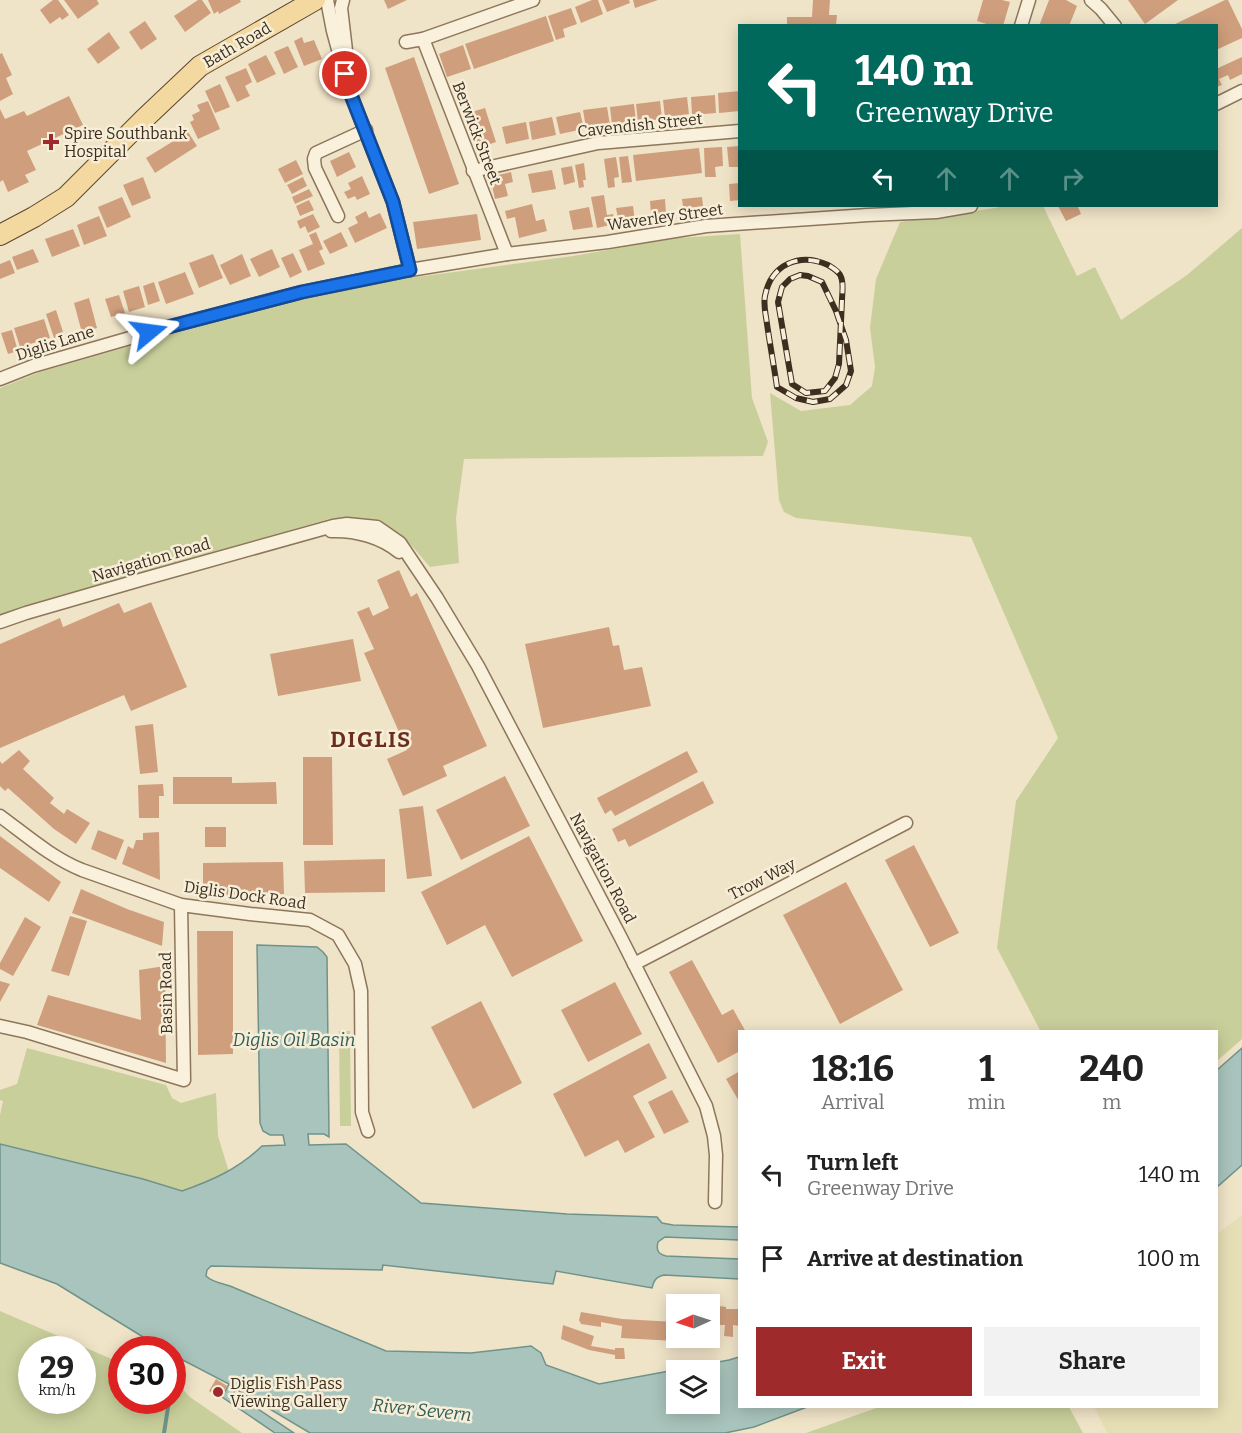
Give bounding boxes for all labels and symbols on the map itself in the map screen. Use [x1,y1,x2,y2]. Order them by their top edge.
street label: Bath Road [200,18,275,72]
pin [319,48,370,99]
street label: Berwick Street [449,79,505,187]
street label: Cavendish Street [577,109,704,141]
place label: Spire Southbank Hospital [64,124,187,161]
marker: Spire Southbank Hospital [42,133,60,151]
street label: Waverley Street [606,199,724,235]
position arrow [117,300,181,364]
street label: Diglis Lane [13,321,97,365]
street label: Navigation Road [90,534,213,586]
district label: DIGLIS [330,726,412,753]
street label: Navigation Road [566,810,640,927]
street label: Trow Way [725,854,799,904]
street label: Diglis Dock Road [183,877,308,913]
street label: Basin Road [156,951,176,1034]
water label: Diglis Oil Basin [233,1029,355,1051]
north arrow [666,1294,720,1348]
speed limit sign: 30 [108,1336,186,1414]
place label: Diglis Fish Pass Viewing Gallery [230,1374,348,1411]
marker: Diglis Fish Pass Viewing Gallery [211,1385,225,1399]
water label: River Severn [371,1394,473,1426]

